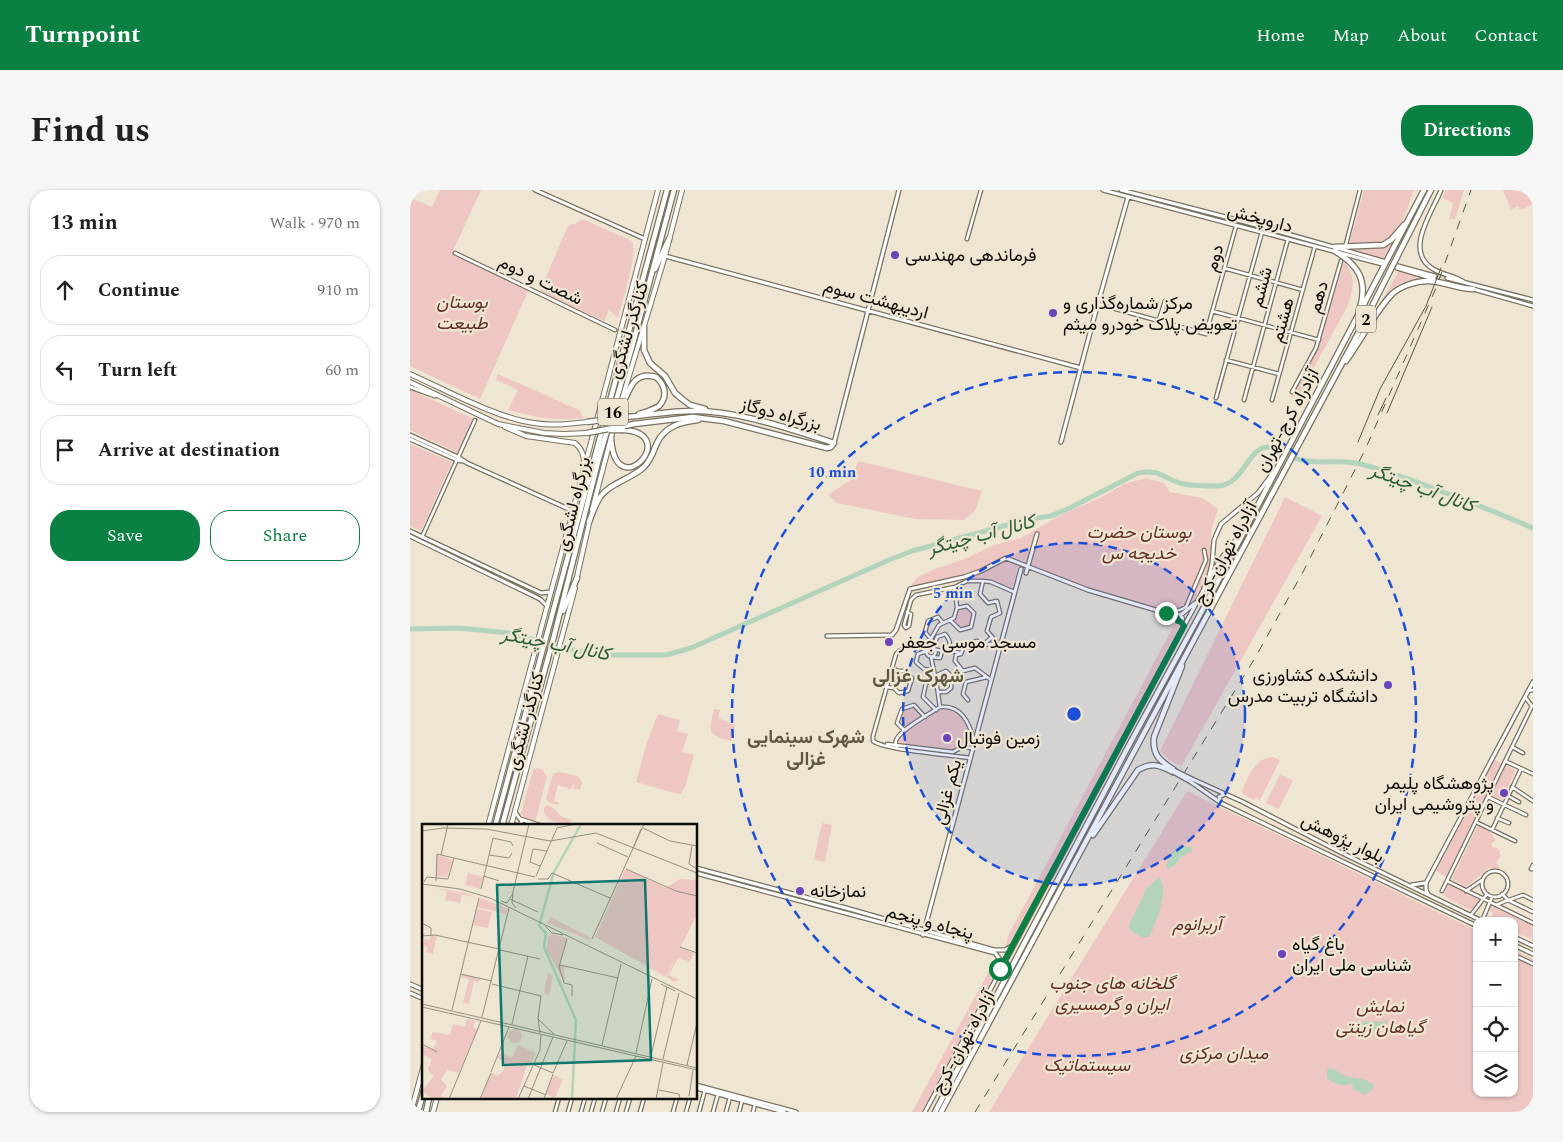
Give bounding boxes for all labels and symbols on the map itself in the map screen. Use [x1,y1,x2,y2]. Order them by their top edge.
street label: داروپخش [1224,197,1296,240]
street label: دوم [1198,241,1231,275]
place label: فرماندهی مهندسی [905,242,1037,269]
street label: شصت و دوم [494,248,587,312]
marker: فرماندهی مهندسی [889,249,901,261]
street label: ششم [1243,264,1280,310]
street label: اردیبهشت سوم [820,273,931,326]
street label: کنارگذر لشگری [601,278,656,382]
street label: دهم [1301,278,1336,316]
park label: بوستان طبیعت [436,289,489,337]
place label: مرکز شماره‌گذاری و تعویض پلاک خودرو میثم [1063,290,1238,338]
street label: هشتم [1263,295,1302,346]
road number: 2 [1356,306,1376,332]
marker: مرکز شماره‌گذاری و تعویض پلاک خودرو میثم [1047,307,1059,319]
street label: آزادراه کرج-تهران [1249,362,1327,477]
street label: بزرگراه دوگاز [736,390,824,438]
road number: 16 [598,398,628,426]
street label: بزرگراه لشگری [549,454,598,554]
water label: کانال آب چیتگر [1365,456,1482,522]
text: 10 min [808,461,856,484]
street label: آزادراه تهران-کرج [1187,495,1265,610]
water label: کانال آب چیتگر [924,506,1042,564]
park label: بوستان حضرت خدیجه س [1087,519,1192,567]
text: 5 min [933,582,973,605]
route end [1155,602,1178,625]
water label: کانال آب چیتگر [498,620,616,670]
place label: مسجد موسی جعفر [898,629,1036,656]
marker: مسجد موسی جعفر [883,636,895,648]
district label: شهرک غزالی [872,662,964,691]
place label: دانشکده کشاورزی دانشگاه تربیت مدرس [1228,662,1378,710]
street label: کنارگذر لشگری [499,669,552,773]
marker: دانشکده کشاورزی دانشگاه تربیت مدرس [1382,679,1394,691]
centre of rings [1065,705,1083,723]
district label: شهرک سینمایی غزالی [747,723,865,774]
place label: زمین فوتبال [957,725,1040,752]
marker: زمین فوتبال [941,732,953,744]
street label: یکم غزالی [926,756,969,828]
place label: پژوهشگاه پلیمر و پتروشیمی ایران [1375,770,1494,818]
marker: پژوهشگاه پلیمر و پتروشیمی ایران [1498,787,1510,799]
street label: بلوار پژوهش [1297,807,1389,870]
inset map [422,824,698,1100]
place label: نمازخانه [810,878,866,905]
marker: نمازخانه [794,885,806,897]
street label: پنجاه و پنجم [883,898,977,947]
park label: آربرانوم [1172,911,1226,938]
place label: باغ گیاه‌ شناسی ملی ایران [1292,931,1411,979]
marker: باغ گیاه‌ شناسی ملی ایران [1276,948,1288,960]
route start [989,958,1012,981]
park label: گلخانه های جنوب ایران و گرمسیری [1049,970,1178,1018]
street label: آزادراه تهران-کرج [925,984,1003,1099]
park label: نمایش گیاهان زینتی [1336,993,1427,1041]
park label: میدان مرکزی [1180,1040,1269,1067]
park label: سیستماتیک [1044,1052,1131,1079]

